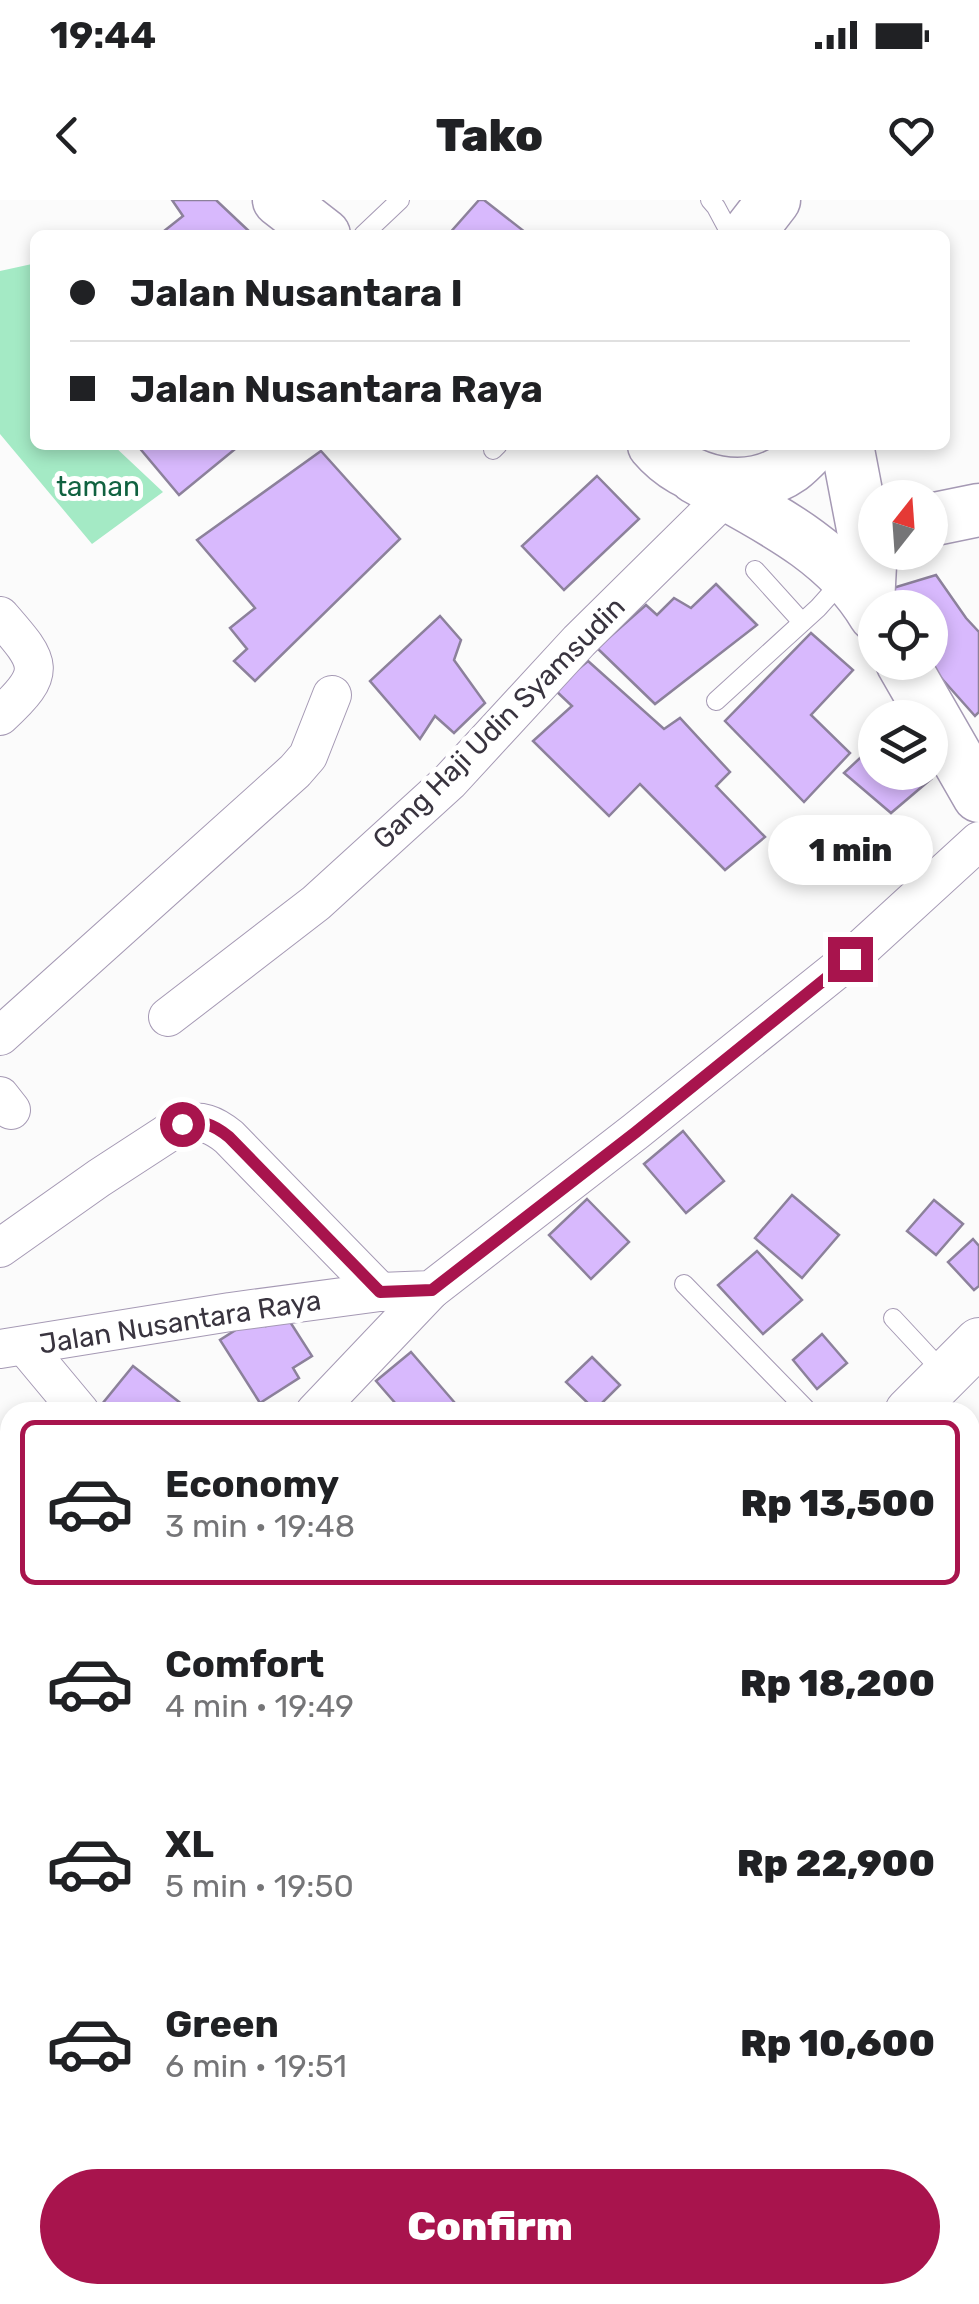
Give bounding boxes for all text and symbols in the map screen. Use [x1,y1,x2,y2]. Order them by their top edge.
text: 19:44 [50,12,156,58]
icon: back [40,108,95,163]
icon: heart [884,108,939,163]
text: Tako [436,109,543,162]
text: Jalan Nusantara I [130,270,463,316]
text: Jalan Nusantara Raya [130,366,543,412]
park label: taman [56,470,140,503]
north arrow [858,480,948,570]
map controls [858,480,948,790]
street label: Gang Haji Udin Syamsudin [366,590,632,856]
button: locate [858,590,948,680]
button: layers [858,700,948,790]
callout: 1 min [768,814,932,884]
text: 1 min [809,831,892,869]
route end [828,937,873,982]
route start [160,1102,205,1147]
street label: Jalan Nusantara Raya [37,1283,323,1361]
icon: car [45,1458,135,1548]
text: Economy [165,1461,339,1507]
text: Rp 13,500 [740,1480,935,1526]
text: 3 min · 19:48 [165,1507,355,1545]
icon: car [45,1638,135,1728]
text: Comfort [165,1641,324,1687]
text: Rp 18,200 [740,1660,935,1706]
text: 4 min · 19:49 [165,1687,354,1725]
icon: car [45,1818,135,1908]
text: XL [165,1821,214,1867]
text: Rp 22,900 [737,1840,935,1886]
text: 5 min · 19:50 [165,1867,354,1905]
icon: car [45,1998,135,2088]
text: Green [165,2001,279,2047]
text: Rp 10,600 [740,2020,935,2066]
text: 6 min · 19:51 [165,2047,347,2085]
button: Confirm [40,2169,940,2284]

